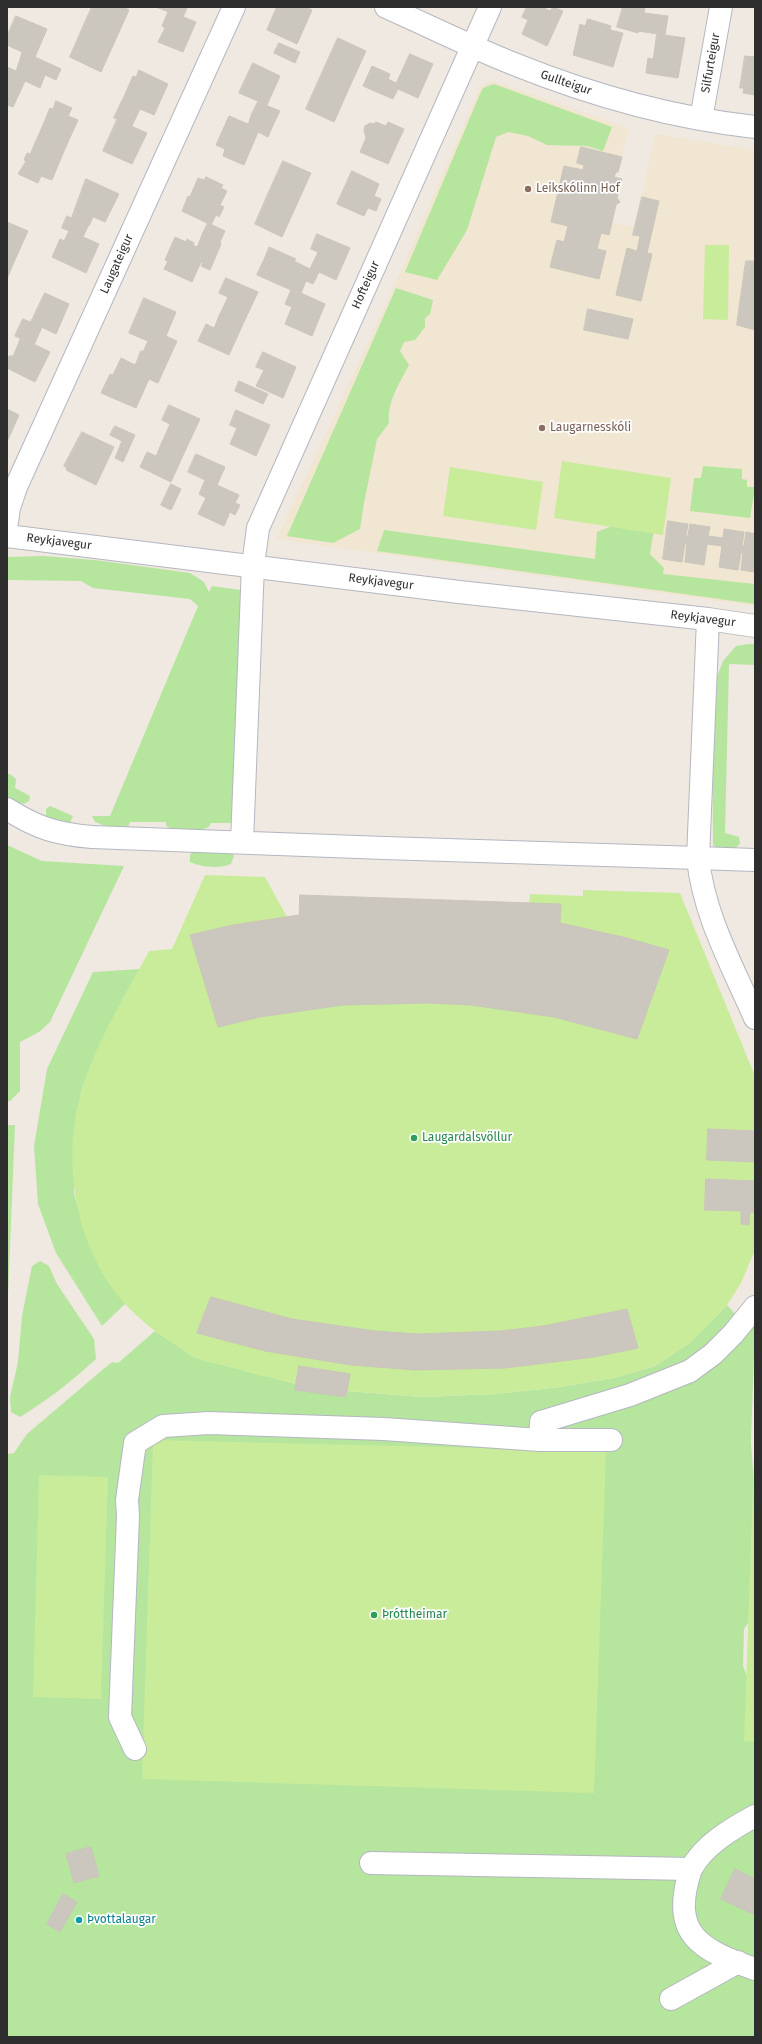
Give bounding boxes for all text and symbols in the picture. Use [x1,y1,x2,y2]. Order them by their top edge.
street label: Silfurteigur [699,32,723,94]
street label: Gullteigur [538,67,594,99]
place label: Leikskólinn Hof [536,182,620,196]
marker: Leikskólinn Hof [523,184,533,194]
street label: Laugateigur [97,232,137,296]
street label: Hofteigur [349,259,383,311]
place label: Laugarnesskóli [550,421,631,435]
marker: Laugarnesskóli [537,423,547,433]
street label: Reykjavegur [26,531,92,553]
street label: Reykjavegur [348,571,414,593]
street label: Reykjavegur [670,608,736,630]
place label: Laugardalsvöllur [422,1131,512,1145]
marker: Laugardalsvöllur [409,1133,419,1143]
place label: Þróttheimar [382,1608,447,1622]
marker: Þróttheimar [369,1610,379,1620]
place label: Þvottalaugar [87,1913,156,1927]
marker: Þvottalaugar [74,1915,84,1925]

